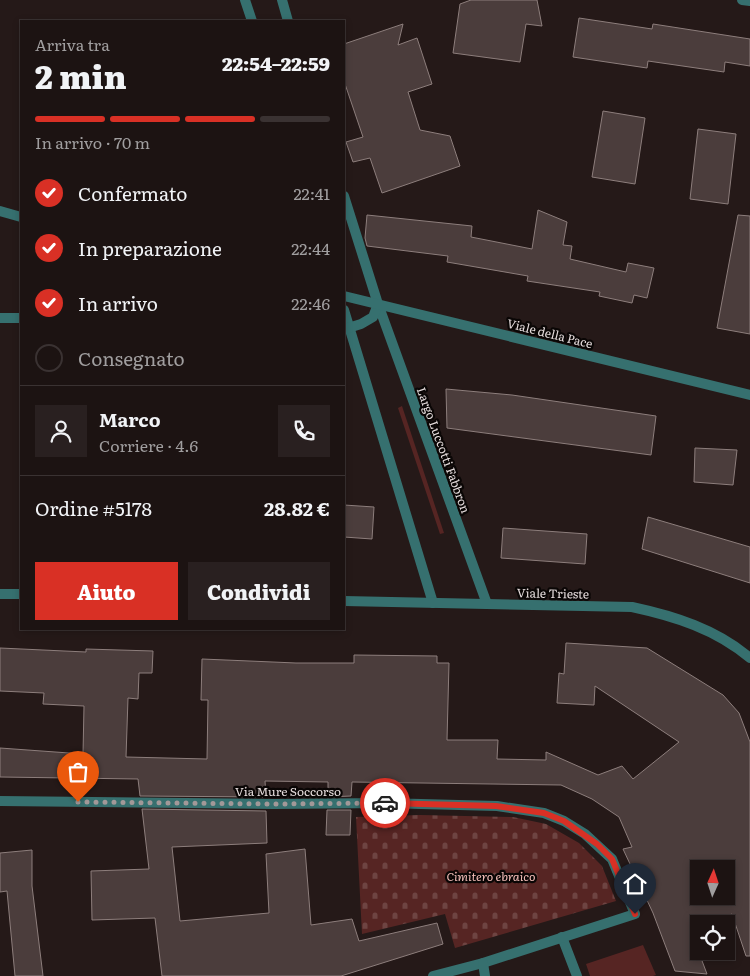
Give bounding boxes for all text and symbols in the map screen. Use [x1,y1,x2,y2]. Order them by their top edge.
text: Arriva tra [35,32,110,56]
text: 22:54–22:59 [222,49,330,77]
text: 2 min [35,51,127,99]
text: In arrivo · 70 m [35,130,150,154]
icon: check [35,179,63,207]
text: Confermato [78,179,187,207]
text: 22:41 [293,181,330,205]
icon: check [35,234,63,262]
text: In preparazione [78,234,222,262]
text: 22:44 [291,236,330,260]
icon: check [35,289,63,317]
text: In arrivo [78,289,158,317]
text: 22:46 [291,291,330,315]
street label: Viale della Pace [505,314,595,352]
text: Consegnato [78,344,185,372]
street label: Largo Luccotti Fabbron [413,384,475,516]
button: person [35,405,87,457]
text: Marco [99,405,161,433]
button: phone [278,405,330,457]
text: Corriere · 4.6 [99,433,198,457]
text: Ordine #5178 [35,494,152,522]
text: 28.82 € [264,494,330,522]
button: Aiuto [35,562,178,620]
button: Condividi [188,562,330,620]
street label: Viale Trieste [517,583,589,603]
pin [57,751,99,802]
icon: bag [64,758,92,786]
courier [360,778,410,828]
street label: Via Mure Soccorso [235,782,341,800]
icon: car [371,789,399,817]
north arrow [690,860,735,905]
map controls [690,860,735,960]
pin [614,863,656,914]
park label: Cimitero ebraico [447,867,535,885]
icon: home [621,870,649,898]
button: locate [690,915,735,960]

